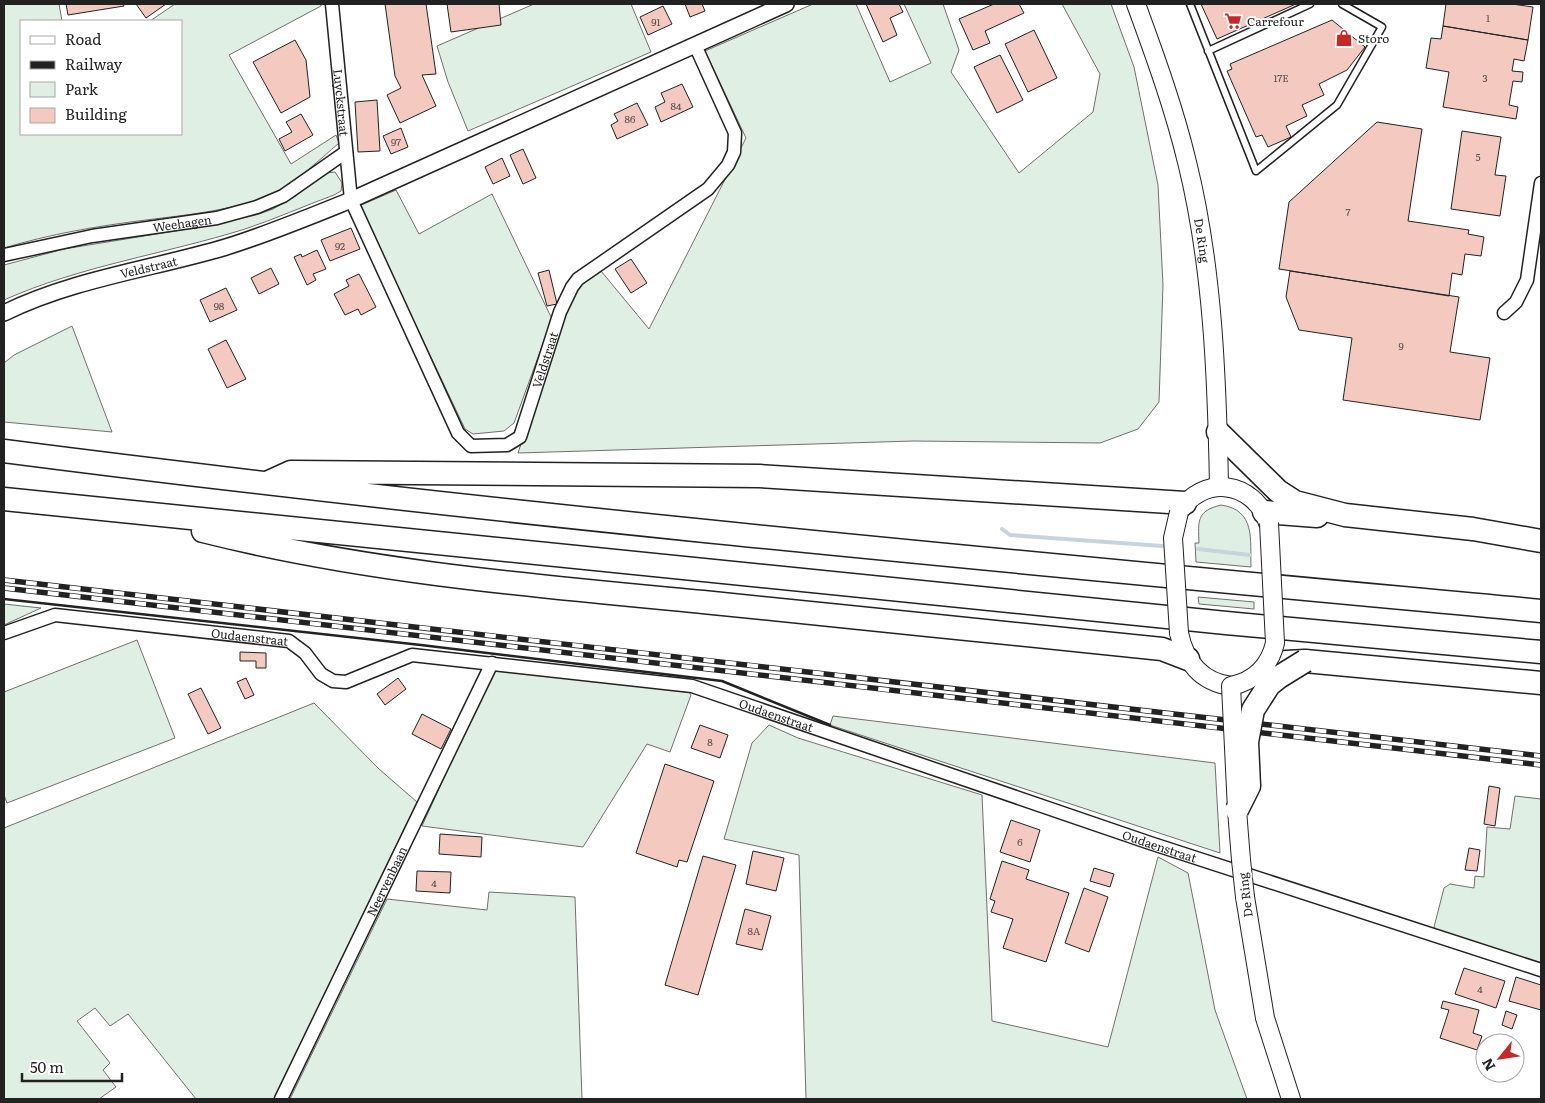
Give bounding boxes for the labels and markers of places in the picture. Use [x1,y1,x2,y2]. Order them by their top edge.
supermarket icon: Carrefour [1223,11,1243,31]
place label: Carrefour [1247,12,1304,30]
shop icon: Storo [1334,28,1354,48]
place label: Storo [1358,29,1389,47]

